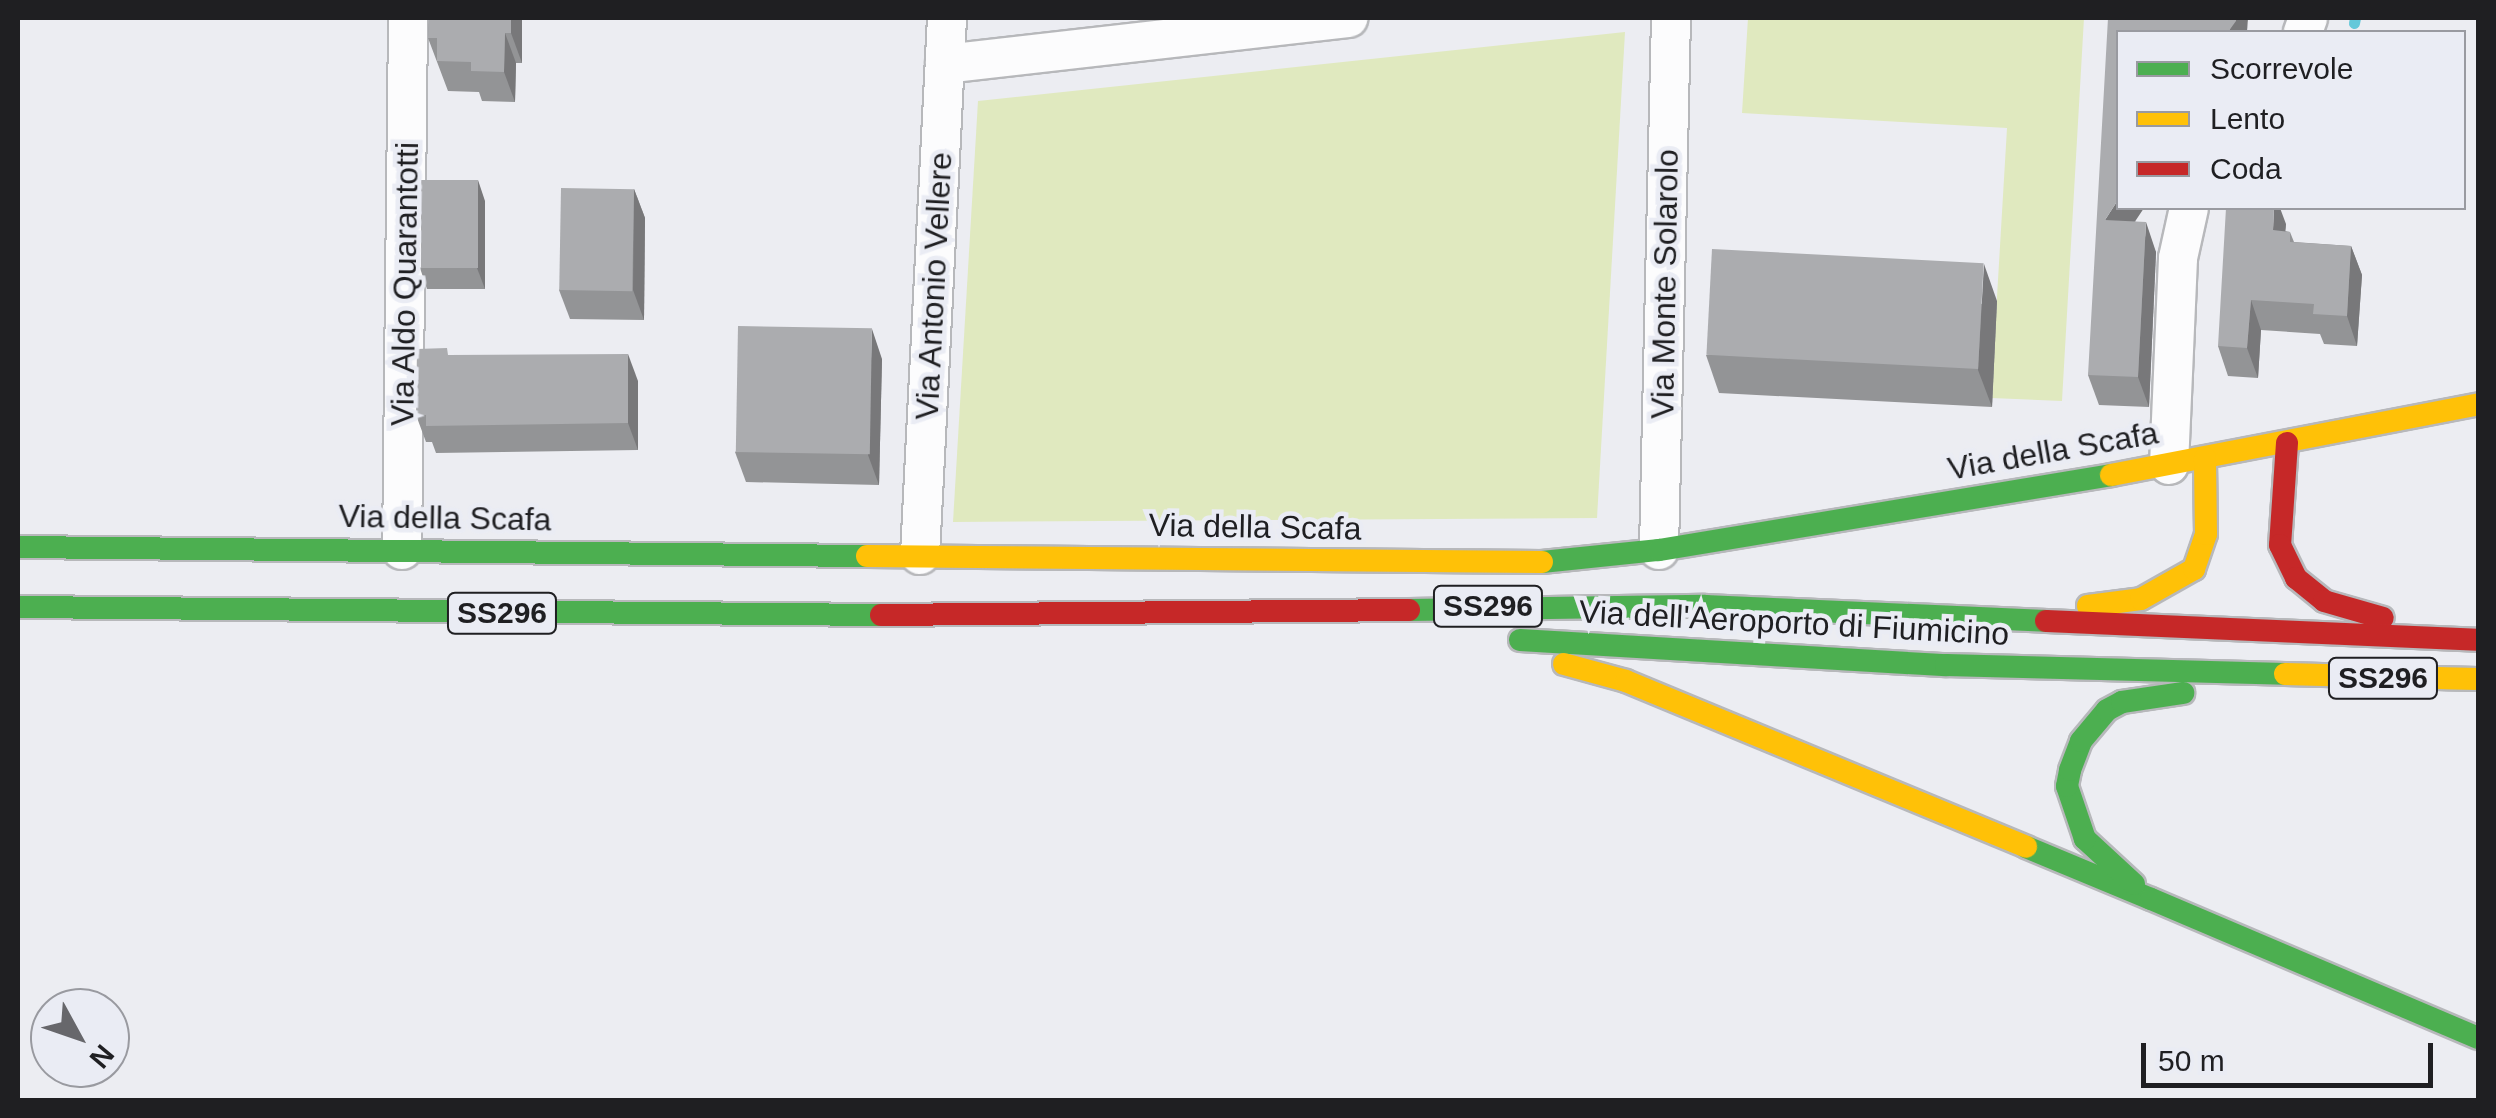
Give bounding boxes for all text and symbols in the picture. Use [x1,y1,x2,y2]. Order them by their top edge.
legend [2116,30,2466,210]
text: Scorrevole [2210,52,2353,85]
text: Lento [2210,102,2285,135]
street label: Via Aldo Quarantotti [383,141,427,427]
street label: Via Monte Solarolo [1643,149,1687,419]
street label: Via Antonio Vellere [908,150,960,422]
text: Coda [2210,152,2282,185]
street label: Via della Scafa [1945,414,2161,488]
street label: Via della Scafa [338,497,552,539]
street label: Via della Scafa [1148,506,1362,548]
road number: SS296 [1430,581,1546,631]
road number: SS296 [444,588,560,638]
street label: Via dell'Aeroporto di Fiumicino [1578,593,2010,653]
road number: SS296 [2326,653,2440,703]
north arrow [30,988,130,1088]
scale bar [2146,1023,2438,1085]
text: N [83,1039,120,1074]
text: 50 m [2158,1044,2225,1077]

